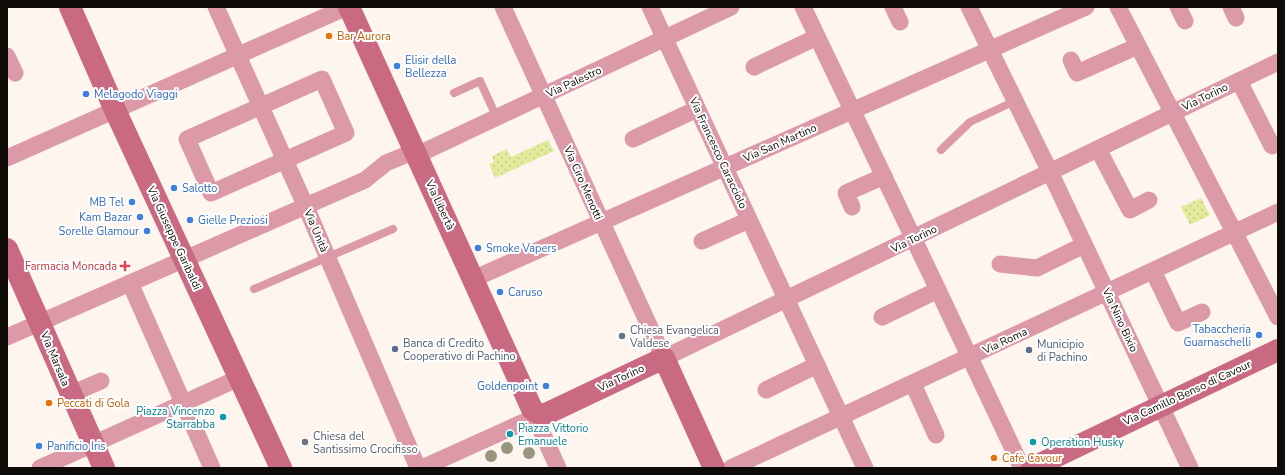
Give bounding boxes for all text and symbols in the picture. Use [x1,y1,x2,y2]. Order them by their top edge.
place label: Bar Aurora [337,29,391,44]
marker: Bar Aurora [324,31,334,41]
place label: Elisir della Bellezza [405,53,457,81]
marker: Elisir della Bellezza [392,61,402,71]
street label: Via Palestro [543,63,604,102]
street label: Via Torino [1179,79,1231,115]
place label: Melagodo Viaggi [94,87,178,102]
marker: Melagodo Viaggi [81,89,91,99]
street label: Via Francesco Caracciolo [685,94,750,211]
street label: Via San Martino [740,120,819,166]
street label: Via Ciro Menotti [560,143,606,222]
street label: Via Libertà [421,177,458,233]
place label: Salotto [182,181,217,196]
street label: Via Giuseppe Garibaldi [143,183,205,292]
marker: Salotto [169,183,179,193]
place label: MB Tel [89,195,125,210]
marker: MB Tel [127,197,137,207]
street label: Via Unità [300,206,332,255]
place label: Kam Bazar [79,210,132,225]
marker: Kam Bazar [135,212,145,222]
place label: Gielle Preziosi [198,213,268,228]
marker: Gielle Preziosi [185,215,195,225]
street label: Via Torino [888,221,940,257]
place label: Sorelle Glamour [59,224,139,239]
marker: Sorelle Glamour [142,226,152,236]
place label: Smoke Vapers [486,241,557,256]
marker: Smoke Vapers [473,243,483,253]
place label: Farmacia Moncada [25,259,117,274]
marker: Farmacia Moncada [120,261,130,271]
place label: Caruso [508,285,543,300]
street label: Via Nino Bixio [1098,285,1141,354]
marker: Caruso [495,287,505,297]
place label: Tabaccheria Guarnaschelli [1183,322,1251,350]
place label: Chiesa Evangelica Valdese [629,323,719,351]
street label: Via Roma [979,324,1030,358]
street label: Via Marsala [36,328,73,389]
marker: Tabaccheria Guarnaschelli [1254,330,1264,340]
marker: Chiesa Evangelica Valdese [617,331,627,341]
place label: Banca di Credito Cooperativo di Pachino [403,336,516,364]
place label: Municipio di Pachino [1037,337,1088,365]
marker: Banca di Credito Cooperativo di Pachino [390,344,400,354]
marker: Municipio di Pachino [1024,345,1034,355]
street label: Via Camillo Benso di Cavour [1120,357,1253,430]
street label: Via Torino [594,361,647,396]
place label: Goldenpoint [477,379,538,394]
marker: Goldenpoint [541,381,551,391]
place label: Peccati di Gola [57,396,130,411]
marker: Peccati di Gola [44,398,54,408]
place label: Piazza Vincenzo Starrabba [136,404,215,432]
marker: Piazza Vincenzo Starrabba [218,412,228,422]
place label: Piazza Vittorio Emanuele [518,421,589,449]
place label: Chiesa del Santissimo Crocifisso [313,429,418,457]
marker: Piazza Vittorio Emanuele [505,429,515,439]
place label: Operation Husky [1041,435,1124,450]
marker: Chiesa del Santissimo Crocifisso [300,437,310,447]
marker: Operation Husky [1028,437,1038,447]
place label: Panificio Iris [47,439,106,454]
marker: Panificio Iris [34,441,44,451]
place label: Cafè Cavour [1002,451,1062,466]
marker: Cafè Cavour [989,453,999,463]

